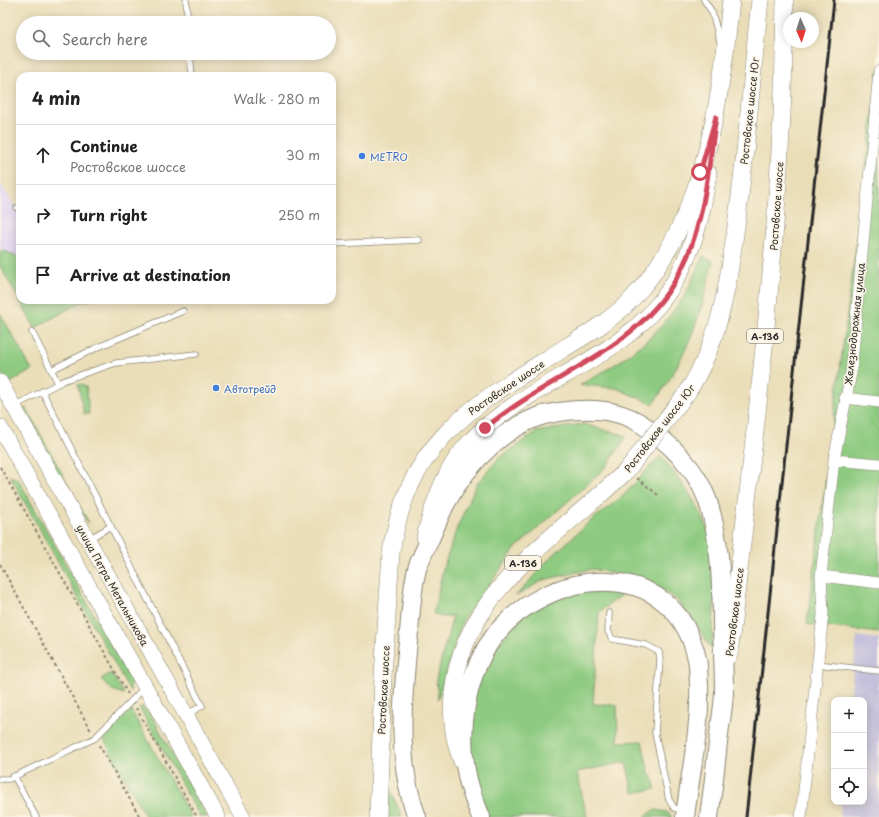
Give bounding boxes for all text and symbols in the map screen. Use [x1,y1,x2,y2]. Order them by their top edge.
north arrow [783,12,819,48]
search box [16,16,336,60]
icon: search [30,27,52,49]
text: Search here [62,27,148,50]
street label: Ростовское шоссе Юг [736,56,762,165]
text: 4 min [32,85,80,111]
text: Walk · 280 m [233,89,320,108]
text: Continue [70,134,138,157]
icon: ahead [32,144,54,166]
text: 30 m [286,145,320,164]
place label: METRO [370,149,408,164]
marker: METRO [357,151,367,161]
text: Ростовское шоссе [70,157,186,176]
street label: Ростовское шоссе [765,161,787,251]
route start [691,163,709,181]
text: Turn right [70,203,147,226]
icon: right [32,204,54,226]
text: 250 m [278,205,320,224]
street label: Железнодорожная улица [840,261,868,386]
text: Arrive at destination [70,263,231,286]
icon: arrive [32,264,54,286]
road number: А-136 [747,329,783,343]
street label: Ростовское шоссе [465,356,547,418]
place label: Автотрейд [224,381,276,396]
street label: Ростовское шоссе Юг [620,381,698,475]
marker: Автотрейд [211,383,221,393]
route end [476,419,494,437]
street label: улица Петра Метальникова [73,522,153,649]
road number: А-136 [505,556,541,570]
street label: Ростовское шоссе [721,567,747,657]
street label: Ростовское шоссе [373,645,393,735]
map controls [831,697,867,805]
button: + [831,697,867,733]
button: − [831,733,867,769]
button: locate [831,769,867,805]

